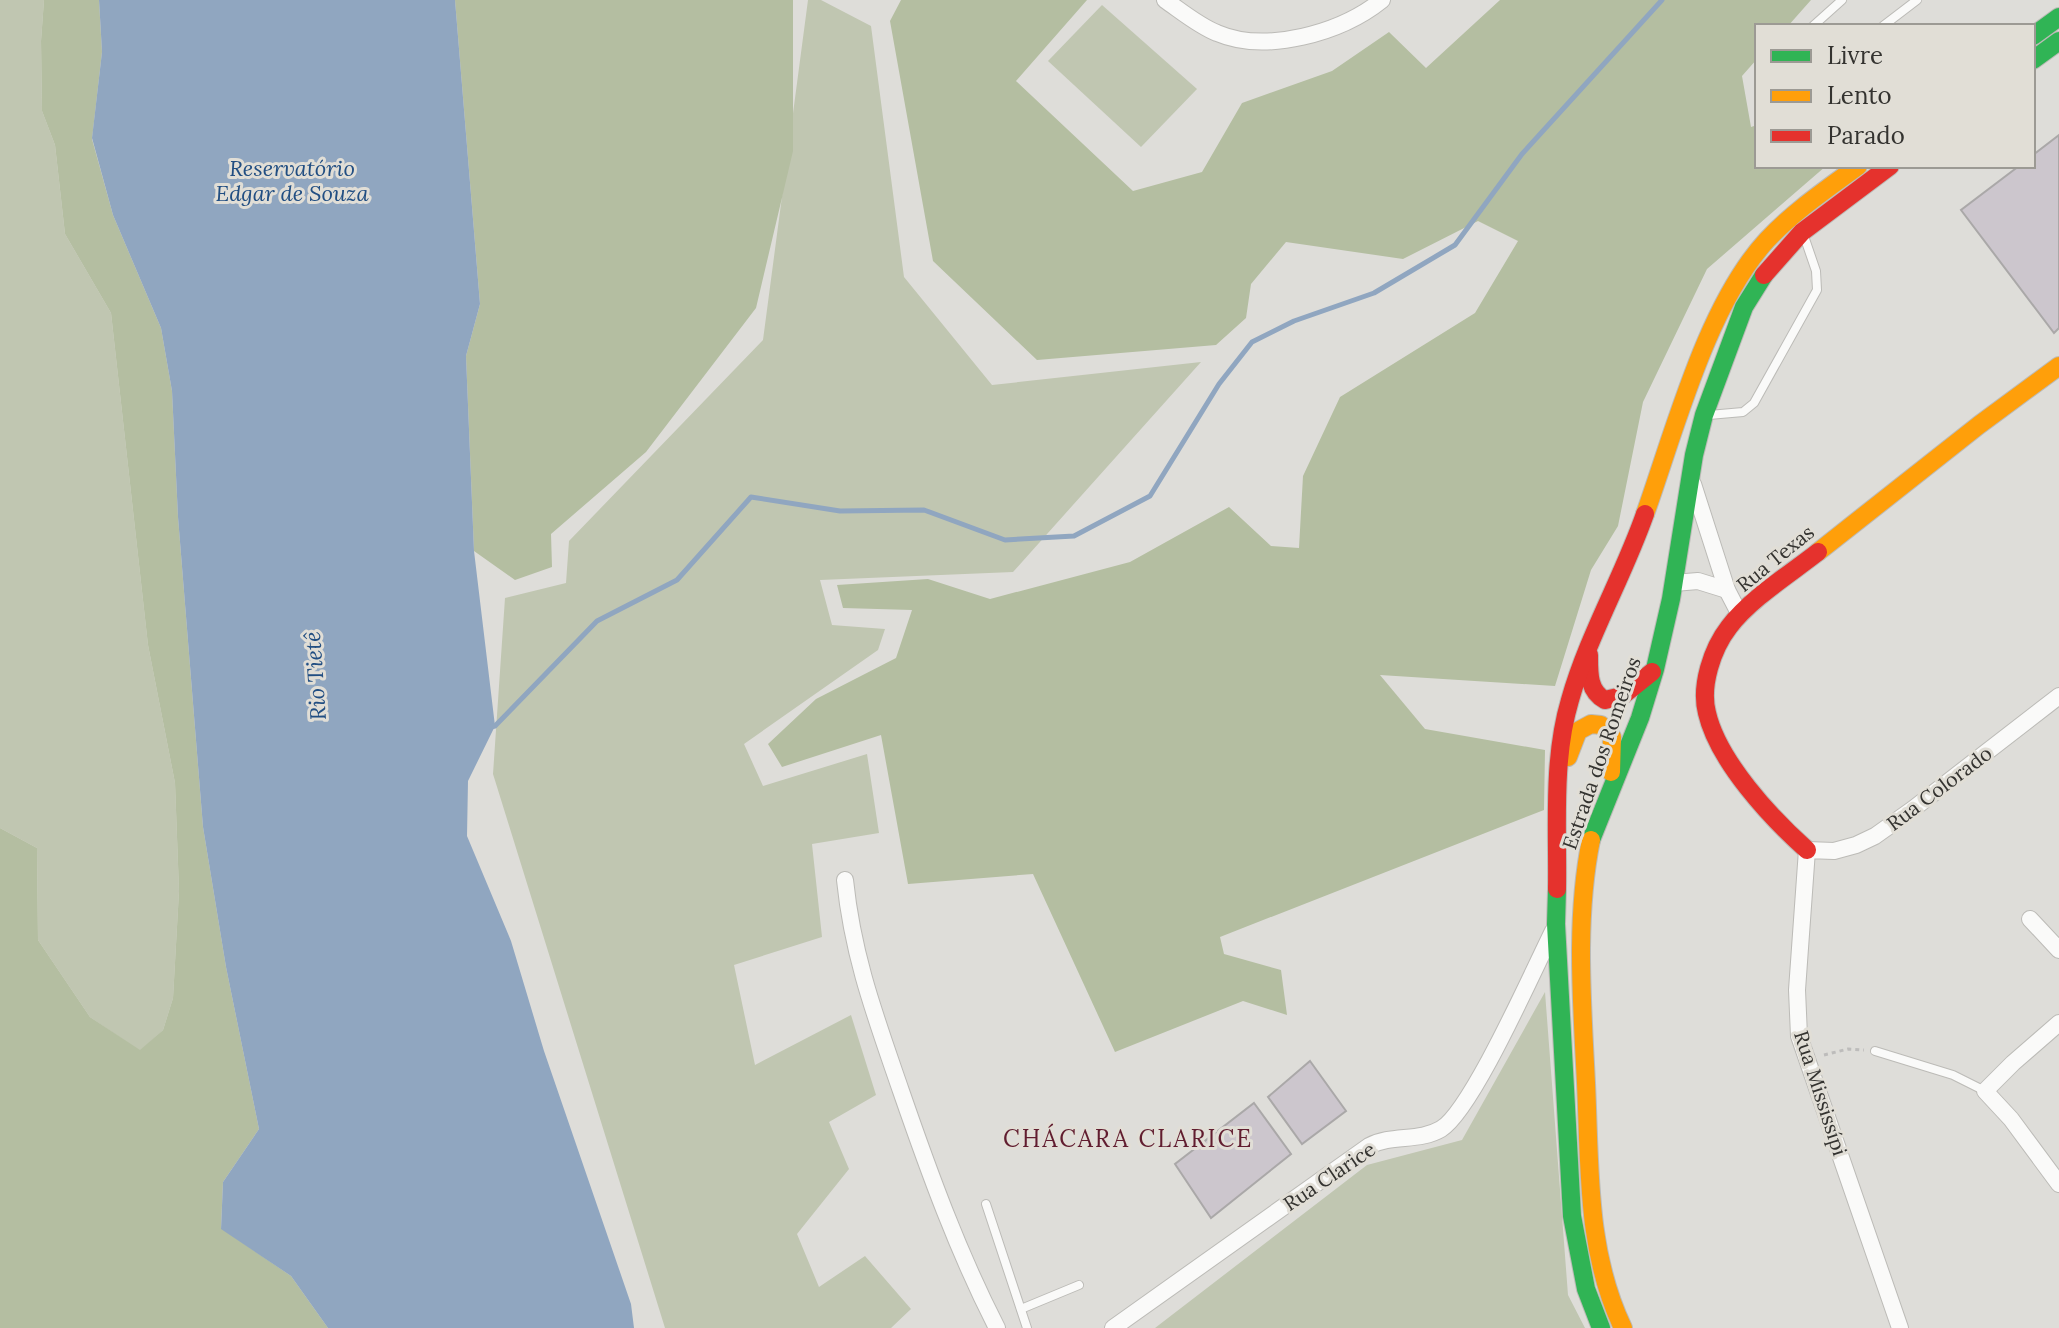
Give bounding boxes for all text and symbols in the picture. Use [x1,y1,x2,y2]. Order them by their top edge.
legend [1755,24,2035,168]
text: Livre [1827,40,1883,71]
text: Lento [1827,80,1892,111]
text: Parado [1827,120,1905,151]
water label: Reservatório Edgar de Souza [216,154,369,207]
street label: Rua Texas [1731,519,1819,597]
water label: Rio Tietê [298,631,332,721]
street label: Estrada dos Romeiros [1556,653,1646,853]
street label: Rua Colorado [1881,740,1997,836]
street label: Rua Mississípi [1789,1027,1853,1159]
district label: CHÁCARA CLARICE [1003,1123,1253,1154]
street label: Rua Clarice [1278,1136,1380,1216]

